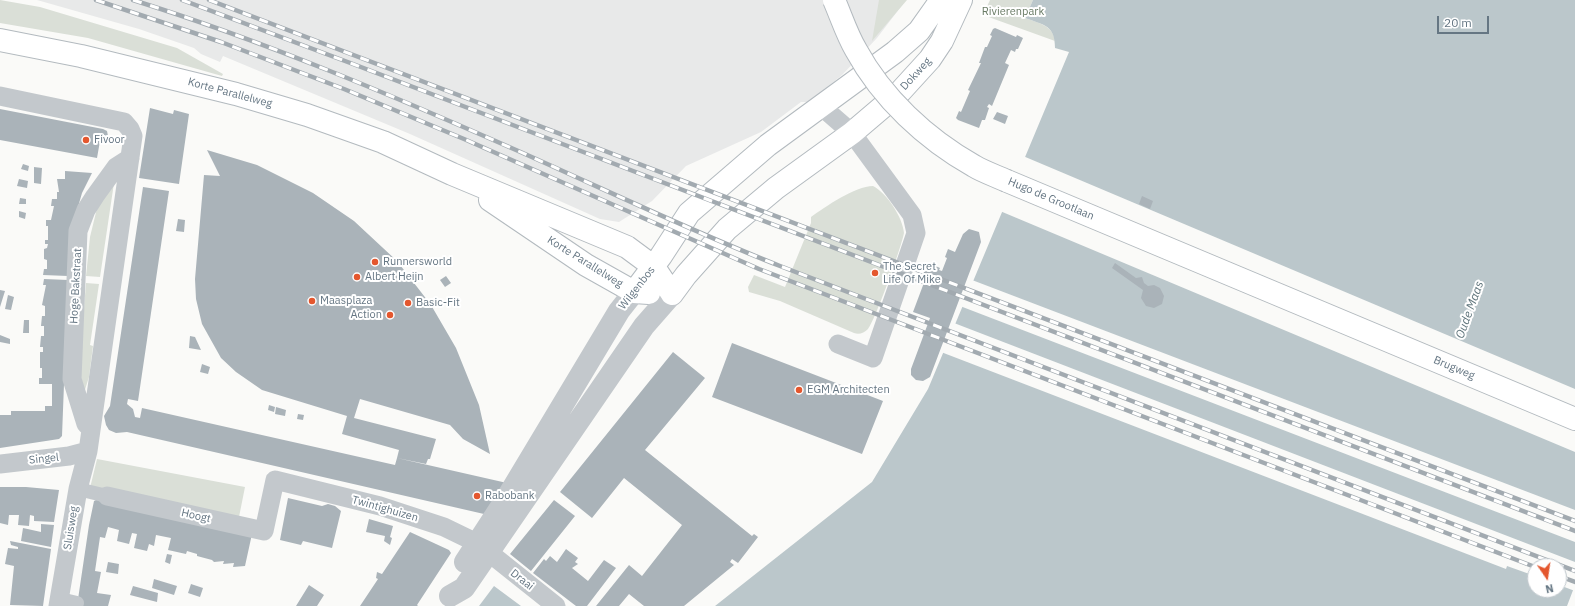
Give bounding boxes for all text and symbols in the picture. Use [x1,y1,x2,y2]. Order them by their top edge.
park label: Rivierenpark [982,5,1044,19]
scale bar [1439,8,1491,34]
text: 20 m [1444,15,1472,30]
street label: Dokweg [898,55,934,93]
street label: Korte Parallelweg [186,75,274,111]
place label: Fivoor [94,133,125,147]
marker: Fivoor [81,135,91,145]
street label: Hugo de Grootlaan [1006,175,1096,223]
street label: Korte Parallelweg [545,233,625,291]
street label: Hoge Bakstraat [67,248,85,324]
place label: Runnersworld [383,255,452,269]
marker: Runnersworld [370,257,380,267]
place label: The Secret Life Of Mike [883,260,941,286]
street label: Wilgenbos [616,264,658,312]
marker: The Secret Life Of Mike [870,268,880,278]
place label: Albert Heijn [365,270,424,284]
marker: Albert Heijn [352,272,362,282]
water label: Oude Maas [1453,279,1487,341]
place label: Maasplaza [320,294,372,308]
marker: Maasplaza [307,296,317,306]
place label: Basic-Fit [416,296,460,310]
marker: Basic-Fit [403,298,413,308]
place label: Action [350,308,382,322]
marker: Action [385,310,395,320]
street label: Brugweg [1431,353,1477,383]
place label: EGM Architecten [807,383,890,397]
marker: EGM Architecten [794,385,804,395]
street label: Singel [28,451,60,467]
place label: Rabobank [485,489,535,503]
marker: Rabobank [472,491,482,501]
street label: Twintighuizen [350,493,420,525]
street label: Sluisweg [61,505,81,551]
street label: Hoogt [180,506,212,526]
north arrow [1527,558,1567,598]
street label: Draai [508,567,536,593]
text: N [1544,581,1555,596]

